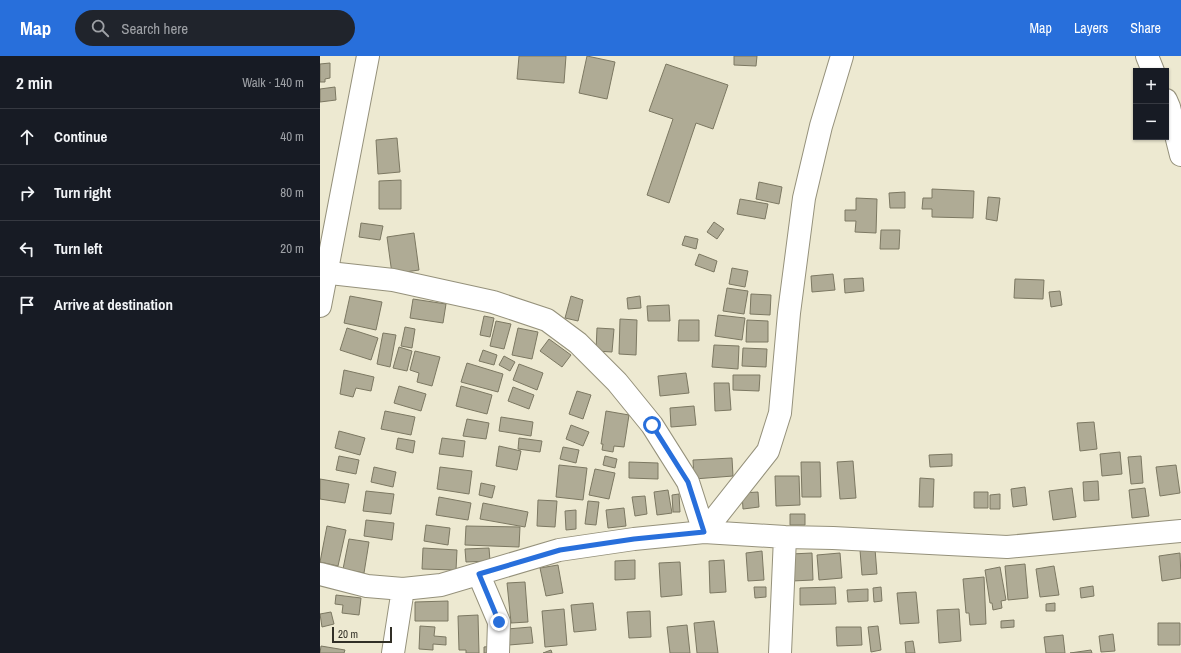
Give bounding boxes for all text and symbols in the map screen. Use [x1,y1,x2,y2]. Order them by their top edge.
search box [75,10,355,46]
text: Map [20,15,51,41]
icon: search [89,17,111,39]
text: Search here [121,18,188,39]
text: Map [1030,19,1052,37]
text: Layers [1074,19,1108,37]
text: Share [1130,19,1161,37]
map controls [1133,68,1169,140]
button: + [1133,68,1169,104]
text: 2 min [16,71,52,94]
text: Walk · 140 m [242,74,304,91]
button: − [1133,104,1169,140]
icon: ahead [16,126,38,148]
text: Continue [54,126,107,147]
text: 40 m [280,128,304,145]
icon: right [16,182,38,204]
text: Turn right [54,182,111,203]
text: 80 m [280,184,304,201]
icon: left [16,238,38,260]
text: Turn left [54,238,102,259]
text: 20 m [280,240,304,257]
icon: arrive [16,294,38,316]
text: Arrive at destination [54,294,173,315]
route start [643,416,661,434]
route end [490,613,508,631]
scale bar [332,625,392,644]
text: 20 m [338,627,358,641]

